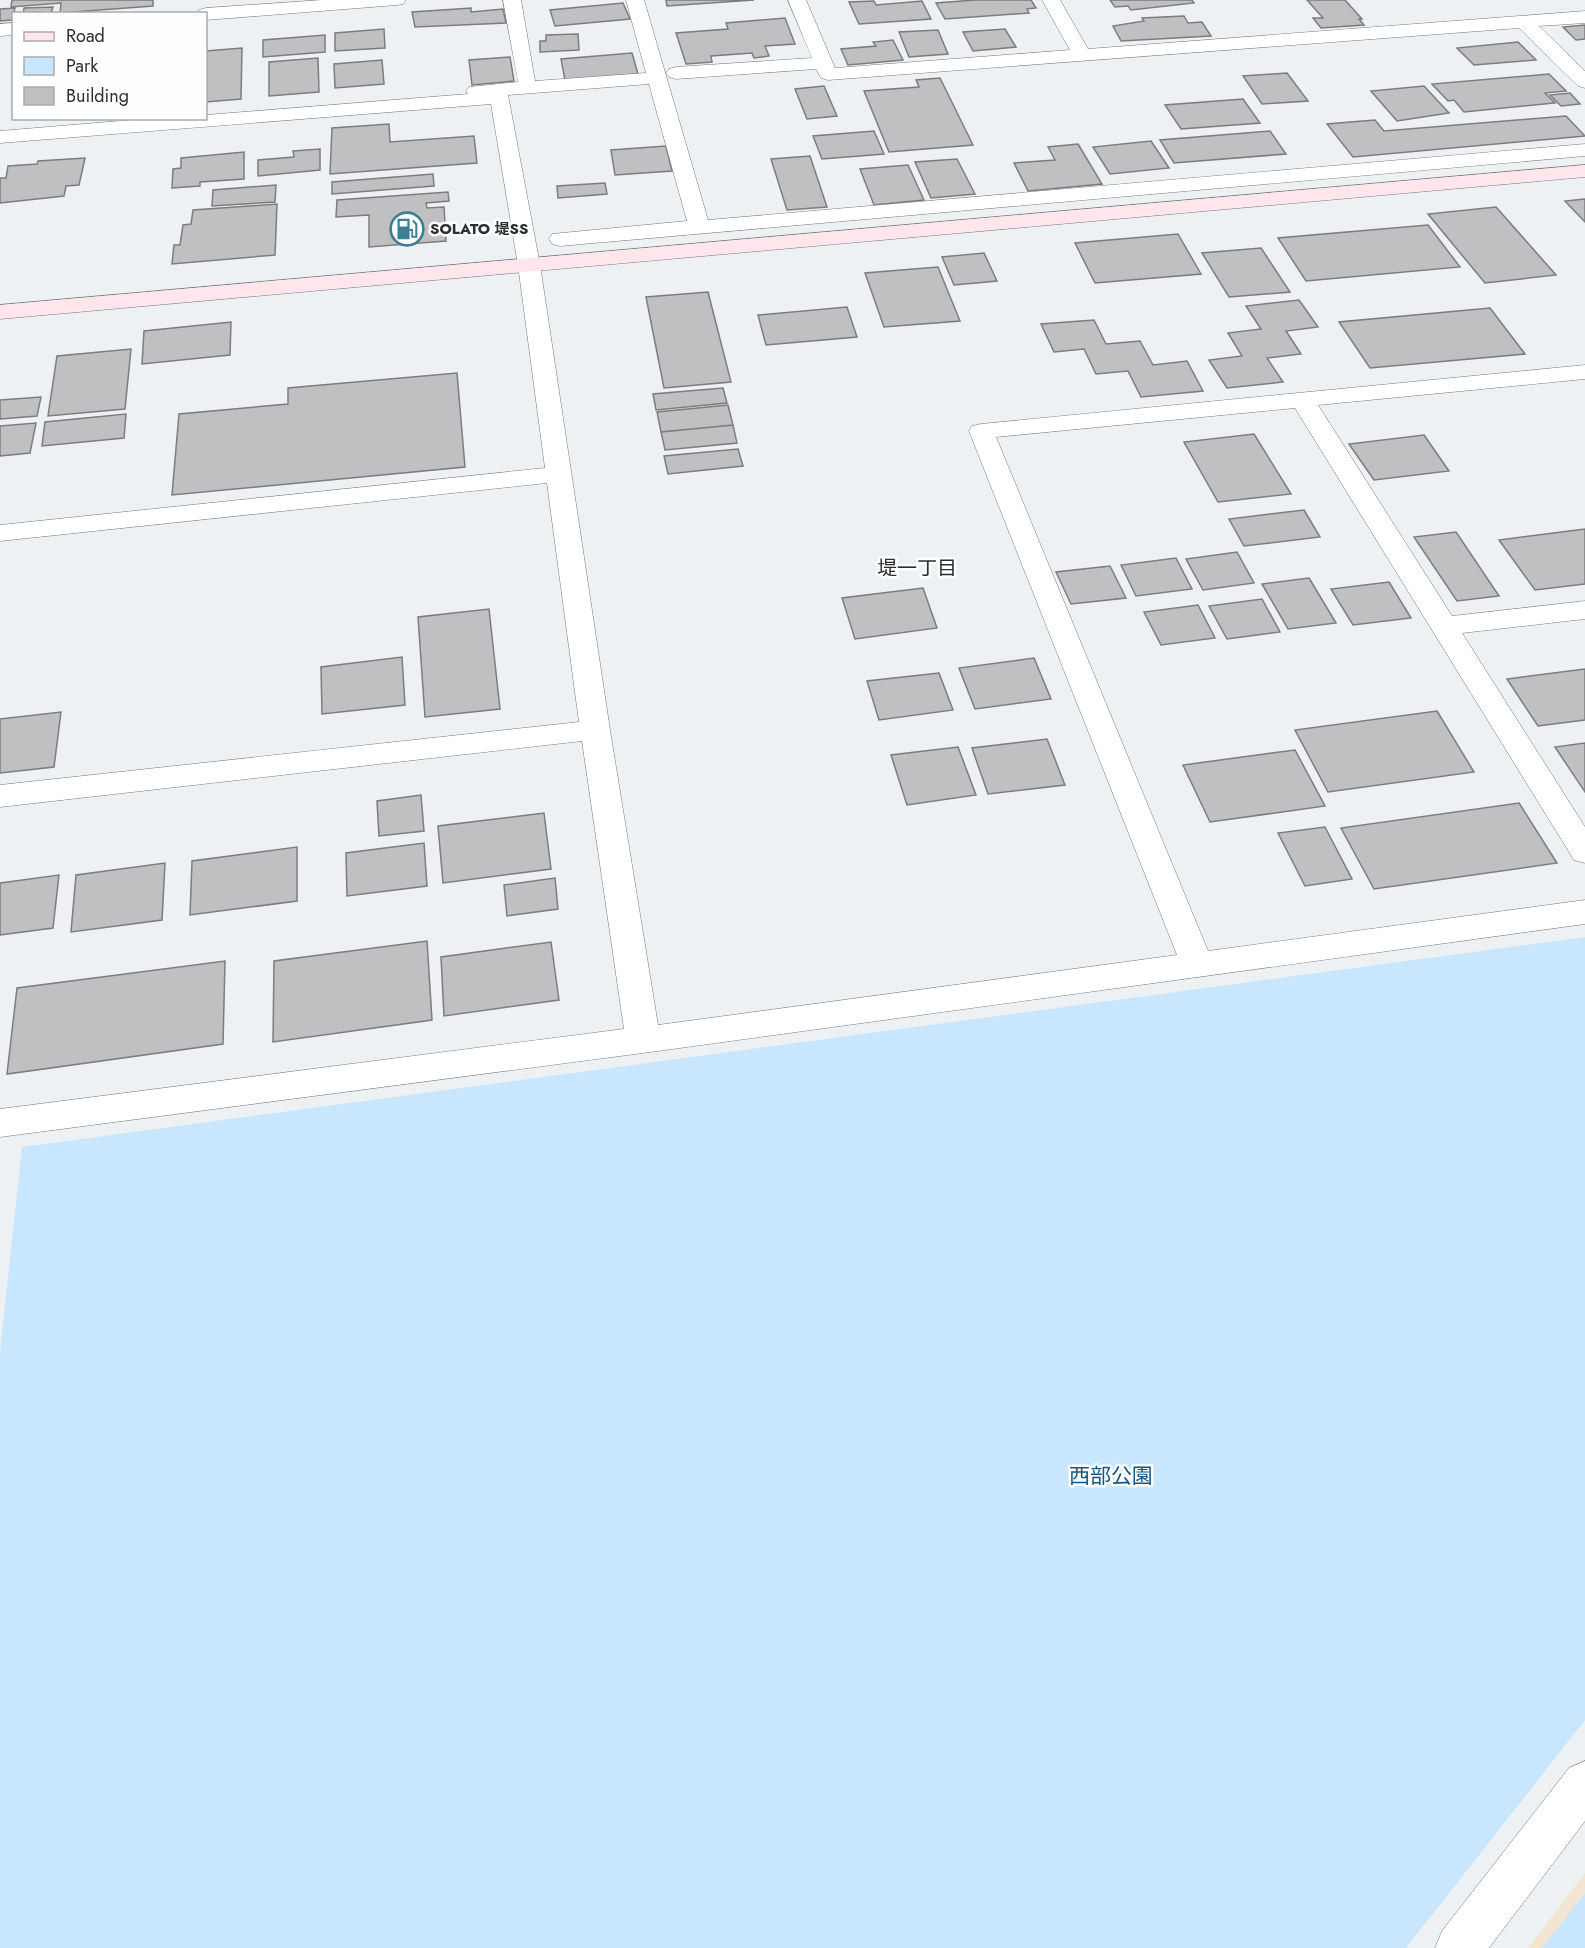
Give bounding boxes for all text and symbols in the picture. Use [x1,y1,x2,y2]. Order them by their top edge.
legend [12,12,207,120]
text: Road [66,23,105,49]
text: Park [66,53,98,79]
text: Building [66,83,129,109]
fuel station icon: SOLATO 堤SS [389,211,425,247]
place label: SOLATO 堤SS [430,218,528,240]
district label: 堤一丁目 [877,554,957,583]
park label: 西部公園 [1069,1461,1153,1491]

